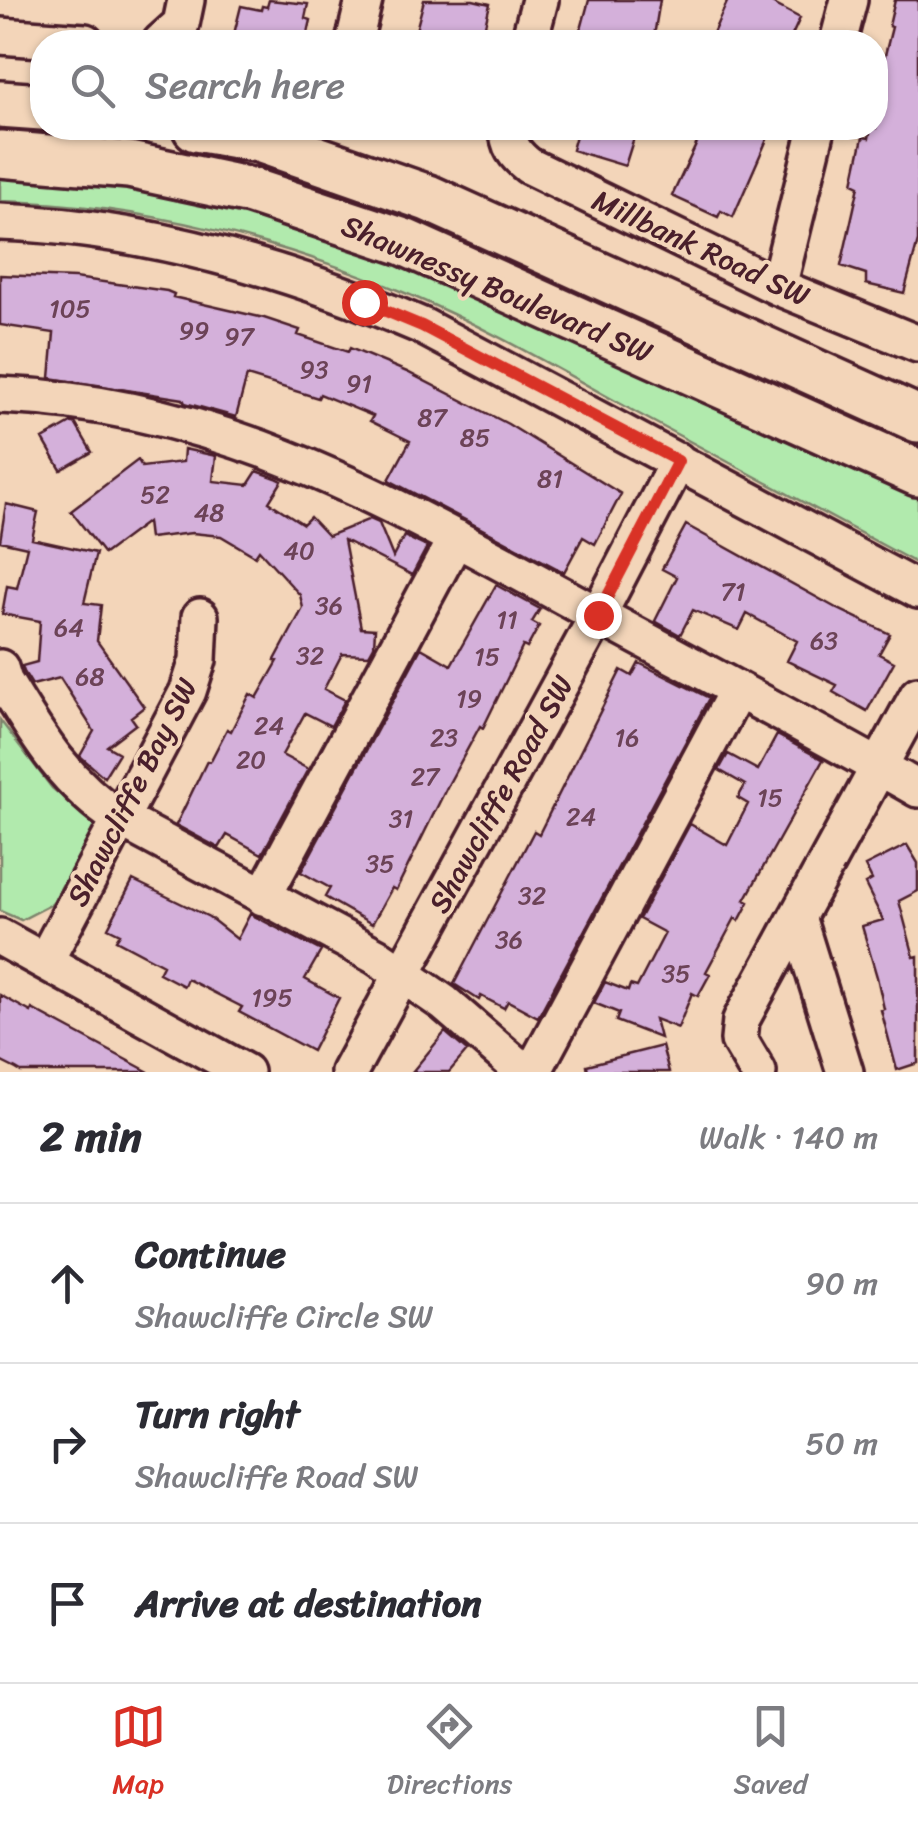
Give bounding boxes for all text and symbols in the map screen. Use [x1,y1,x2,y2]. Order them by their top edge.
search box [30,30,888,140]
text: Search here [145,52,345,119]
icon: search [65,58,120,113]
street label: Millbank Road SW [583,174,819,322]
street label: Shawnessy Boulevard SW [333,199,662,379]
route start [342,280,388,326]
house number: 105 [49,286,91,331]
house number: 99 [179,308,209,353]
house number: 97 [224,314,256,359]
house number: 93 [299,347,329,392]
house number: 91 [346,361,372,406]
house number: 87 [417,395,448,440]
house number: 85 [460,415,490,460]
house number: 81 [537,456,563,501]
house number: 52 [140,472,170,517]
house number: 48 [194,490,224,535]
house number: 40 [283,528,315,573]
house number: 71 [720,569,746,614]
house number: 36 [315,583,343,628]
route end [576,593,622,639]
house number: 11 [496,597,518,642]
house number: 64 [54,605,84,650]
house number: 63 [810,618,838,663]
house number: 32 [296,633,324,678]
house number: 15 [474,634,500,679]
house number: 68 [75,654,105,699]
street label: Shawcliffe Road SW [413,665,589,923]
street label: Shawcliffe Bay SW [51,668,213,916]
house number: 19 [456,676,482,721]
house number: 24 [254,703,284,748]
house number: 23 [430,715,458,760]
house number: 16 [615,715,639,760]
house number: 20 [236,737,266,782]
house number: 27 [411,754,441,799]
house number: 15 [757,775,783,820]
house number: 24 [566,794,596,839]
house number: 31 [389,796,413,841]
house number: 35 [365,841,395,886]
house number: 32 [518,873,546,918]
house number: 36 [495,917,523,962]
house number: 35 [661,951,691,996]
house number: 195 [251,975,293,1020]
text: 2 min [40,1100,142,1174]
text: Walk · 140 m [699,1109,878,1166]
text: Continue [135,1221,286,1288]
text: 90 m [805,1255,878,1312]
icon: ahead [40,1256,95,1311]
text: Shawcliffe Circle SW [135,1288,433,1345]
text: Turn right [135,1381,300,1448]
text: 50 m [805,1415,878,1472]
icon: right [40,1416,95,1471]
text: Shawcliffe Road SW [135,1448,419,1505]
text: Arrive at destination [135,1570,482,1637]
icon: arrive [40,1576,95,1631]
tab: Map [111,1699,166,1808]
tab: Directions [387,1699,512,1808]
tab: Saved [734,1699,807,1808]

